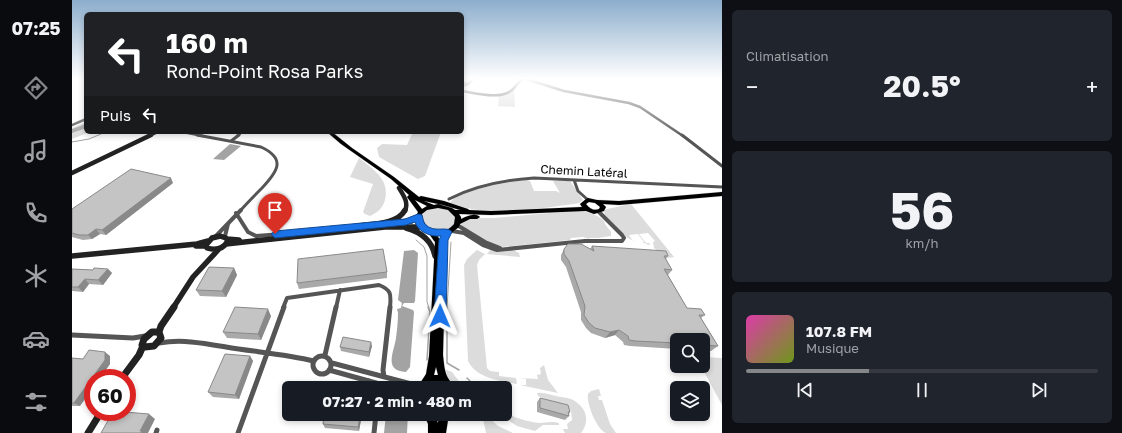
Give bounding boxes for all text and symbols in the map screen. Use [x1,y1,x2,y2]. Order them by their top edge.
text: 07:25 [11,17,61,39]
text: 160 m [166,26,248,59]
icon: left [100,28,152,80]
text: Climatisation [746,48,828,64]
text: Rond-Point Rosa Parks [166,60,363,82]
text: 20.5° [883,68,961,104]
text: − [746,73,758,100]
text: + [1086,73,1098,100]
icon: directions [22,74,50,102]
icon: left [139,104,161,126]
text: Puis [100,106,131,124]
icon: music [22,137,50,165]
street label: Chemin Latéral [540,161,628,181]
text: 56 [890,178,954,240]
pin [258,193,292,234]
icon: phone [22,199,50,227]
icon: arrive [264,199,286,221]
text: km/h [905,235,939,251]
icon: climate [22,262,50,290]
position arrow [419,295,461,337]
text: 107.8 FM [806,322,872,340]
icon: car [22,325,50,353]
map controls [670,333,710,421]
button: search [670,333,710,373]
text: Musique [806,340,859,356]
speed limit sign: 60 [84,369,136,421]
icon: previous [794,379,816,401]
icon: pause [911,379,933,401]
icon: next [1028,379,1050,401]
button: layers [670,381,710,421]
icon: filters [22,388,50,416]
text: 07:27 · 2 min · 480 m [322,392,472,410]

